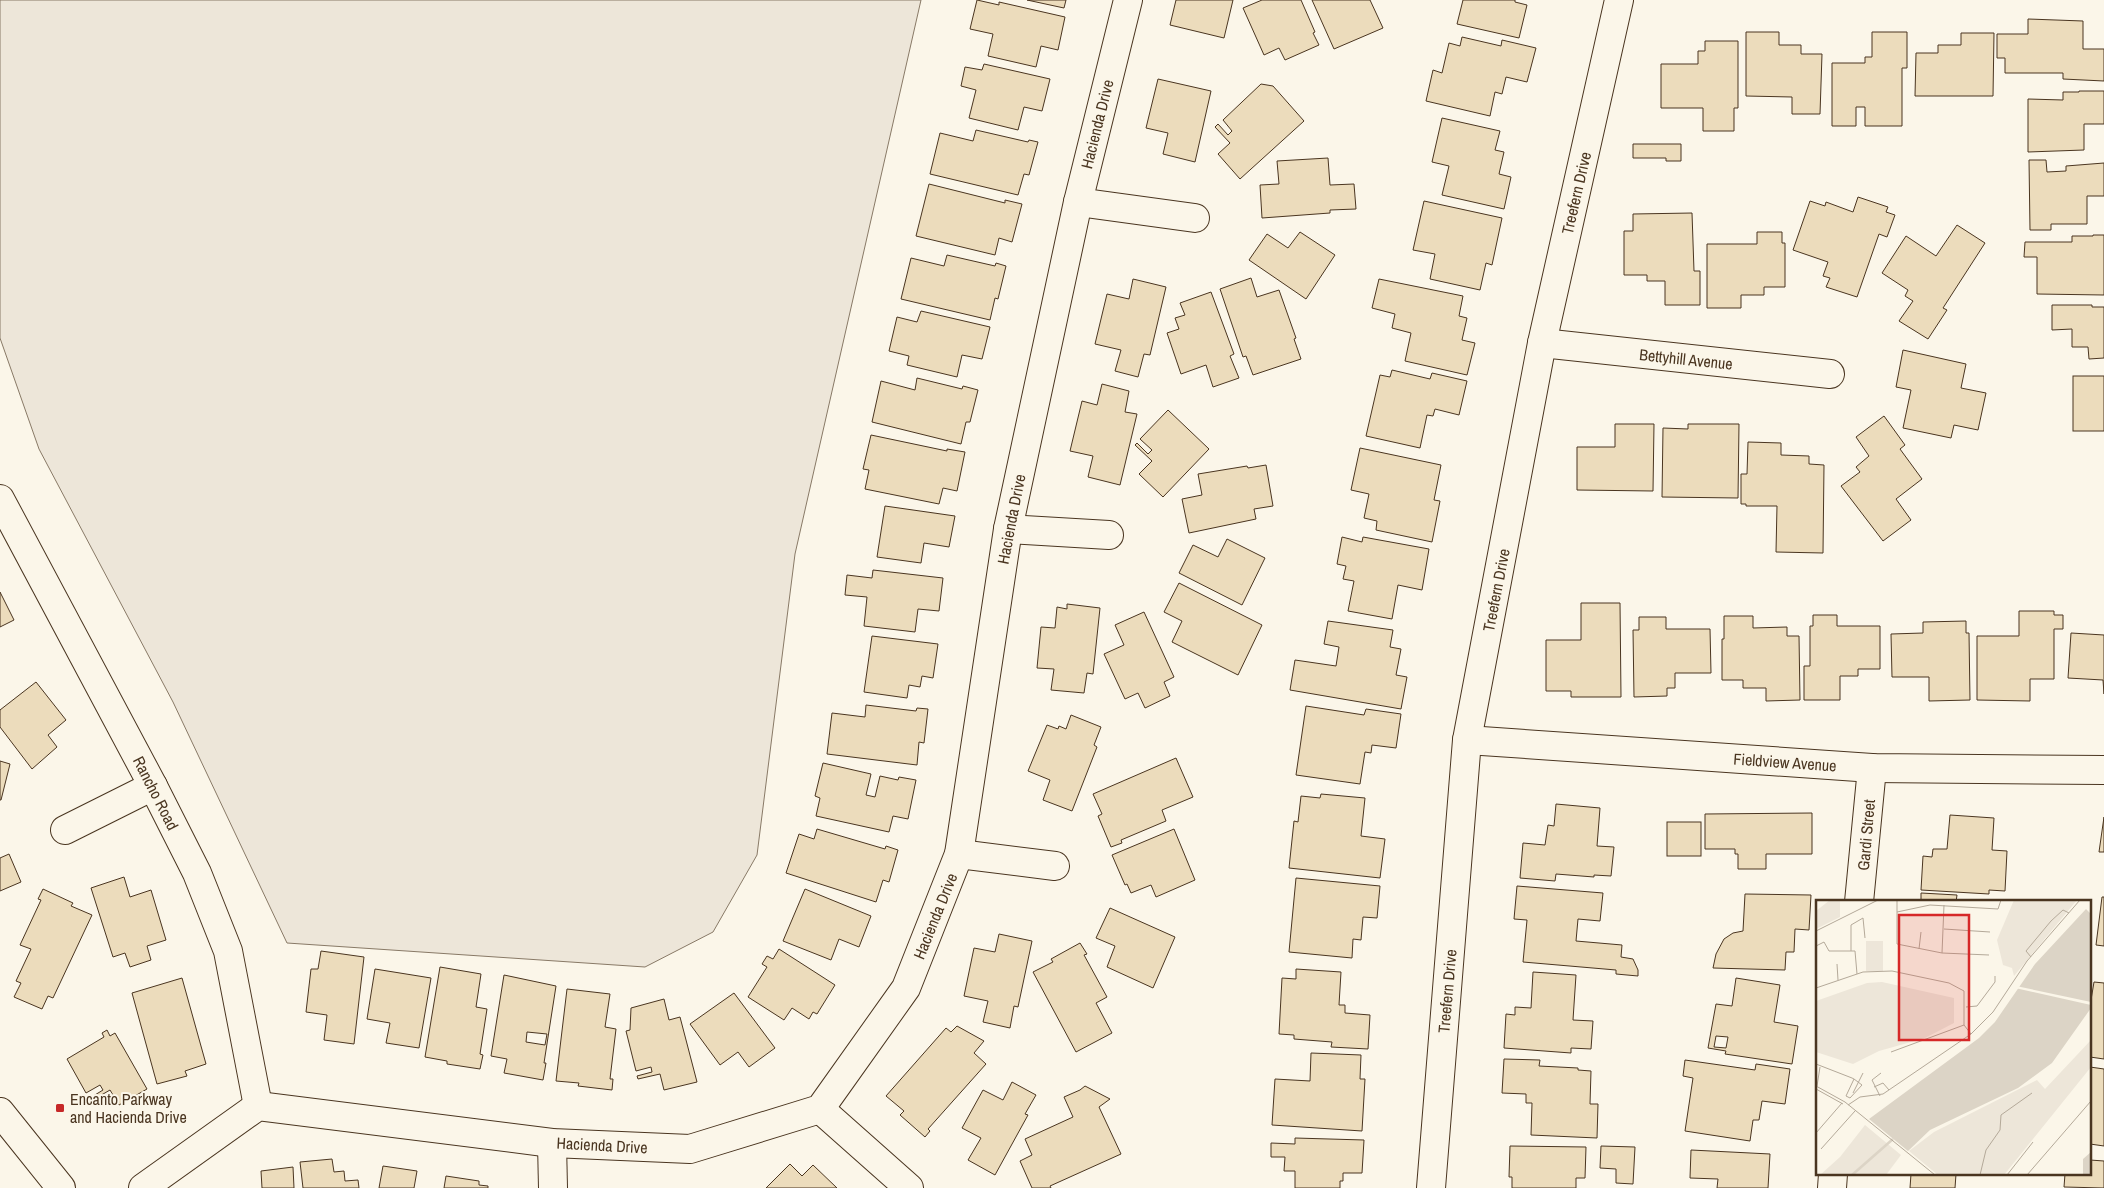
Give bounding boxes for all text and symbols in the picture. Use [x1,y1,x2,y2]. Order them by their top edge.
street label: Hacienda Drive [1075,77,1119,171]
street label: Treefern Drive [1556,150,1596,236]
street label: Bettyhill Avenue [1638,343,1734,375]
street label: Hacienda Drive [992,472,1030,566]
street label: Treefern Drive [1477,547,1515,633]
street label: Fieldview Avenue [1733,747,1837,777]
street label: Rancho Road [128,752,184,834]
street label: Gardi Street [1852,798,1880,872]
street label: Hacienda Drive [908,870,962,962]
inset map [1816,900,2092,1176]
street label: Treefern Drive [1432,948,1462,1034]
place label: Encanto Parkway and Hacienda Drive [70,1088,187,1128]
marker: Encanto Parkway and Hacienda Drive [54,1102,66,1114]
street label: Hacienda Drive [556,1132,648,1158]

